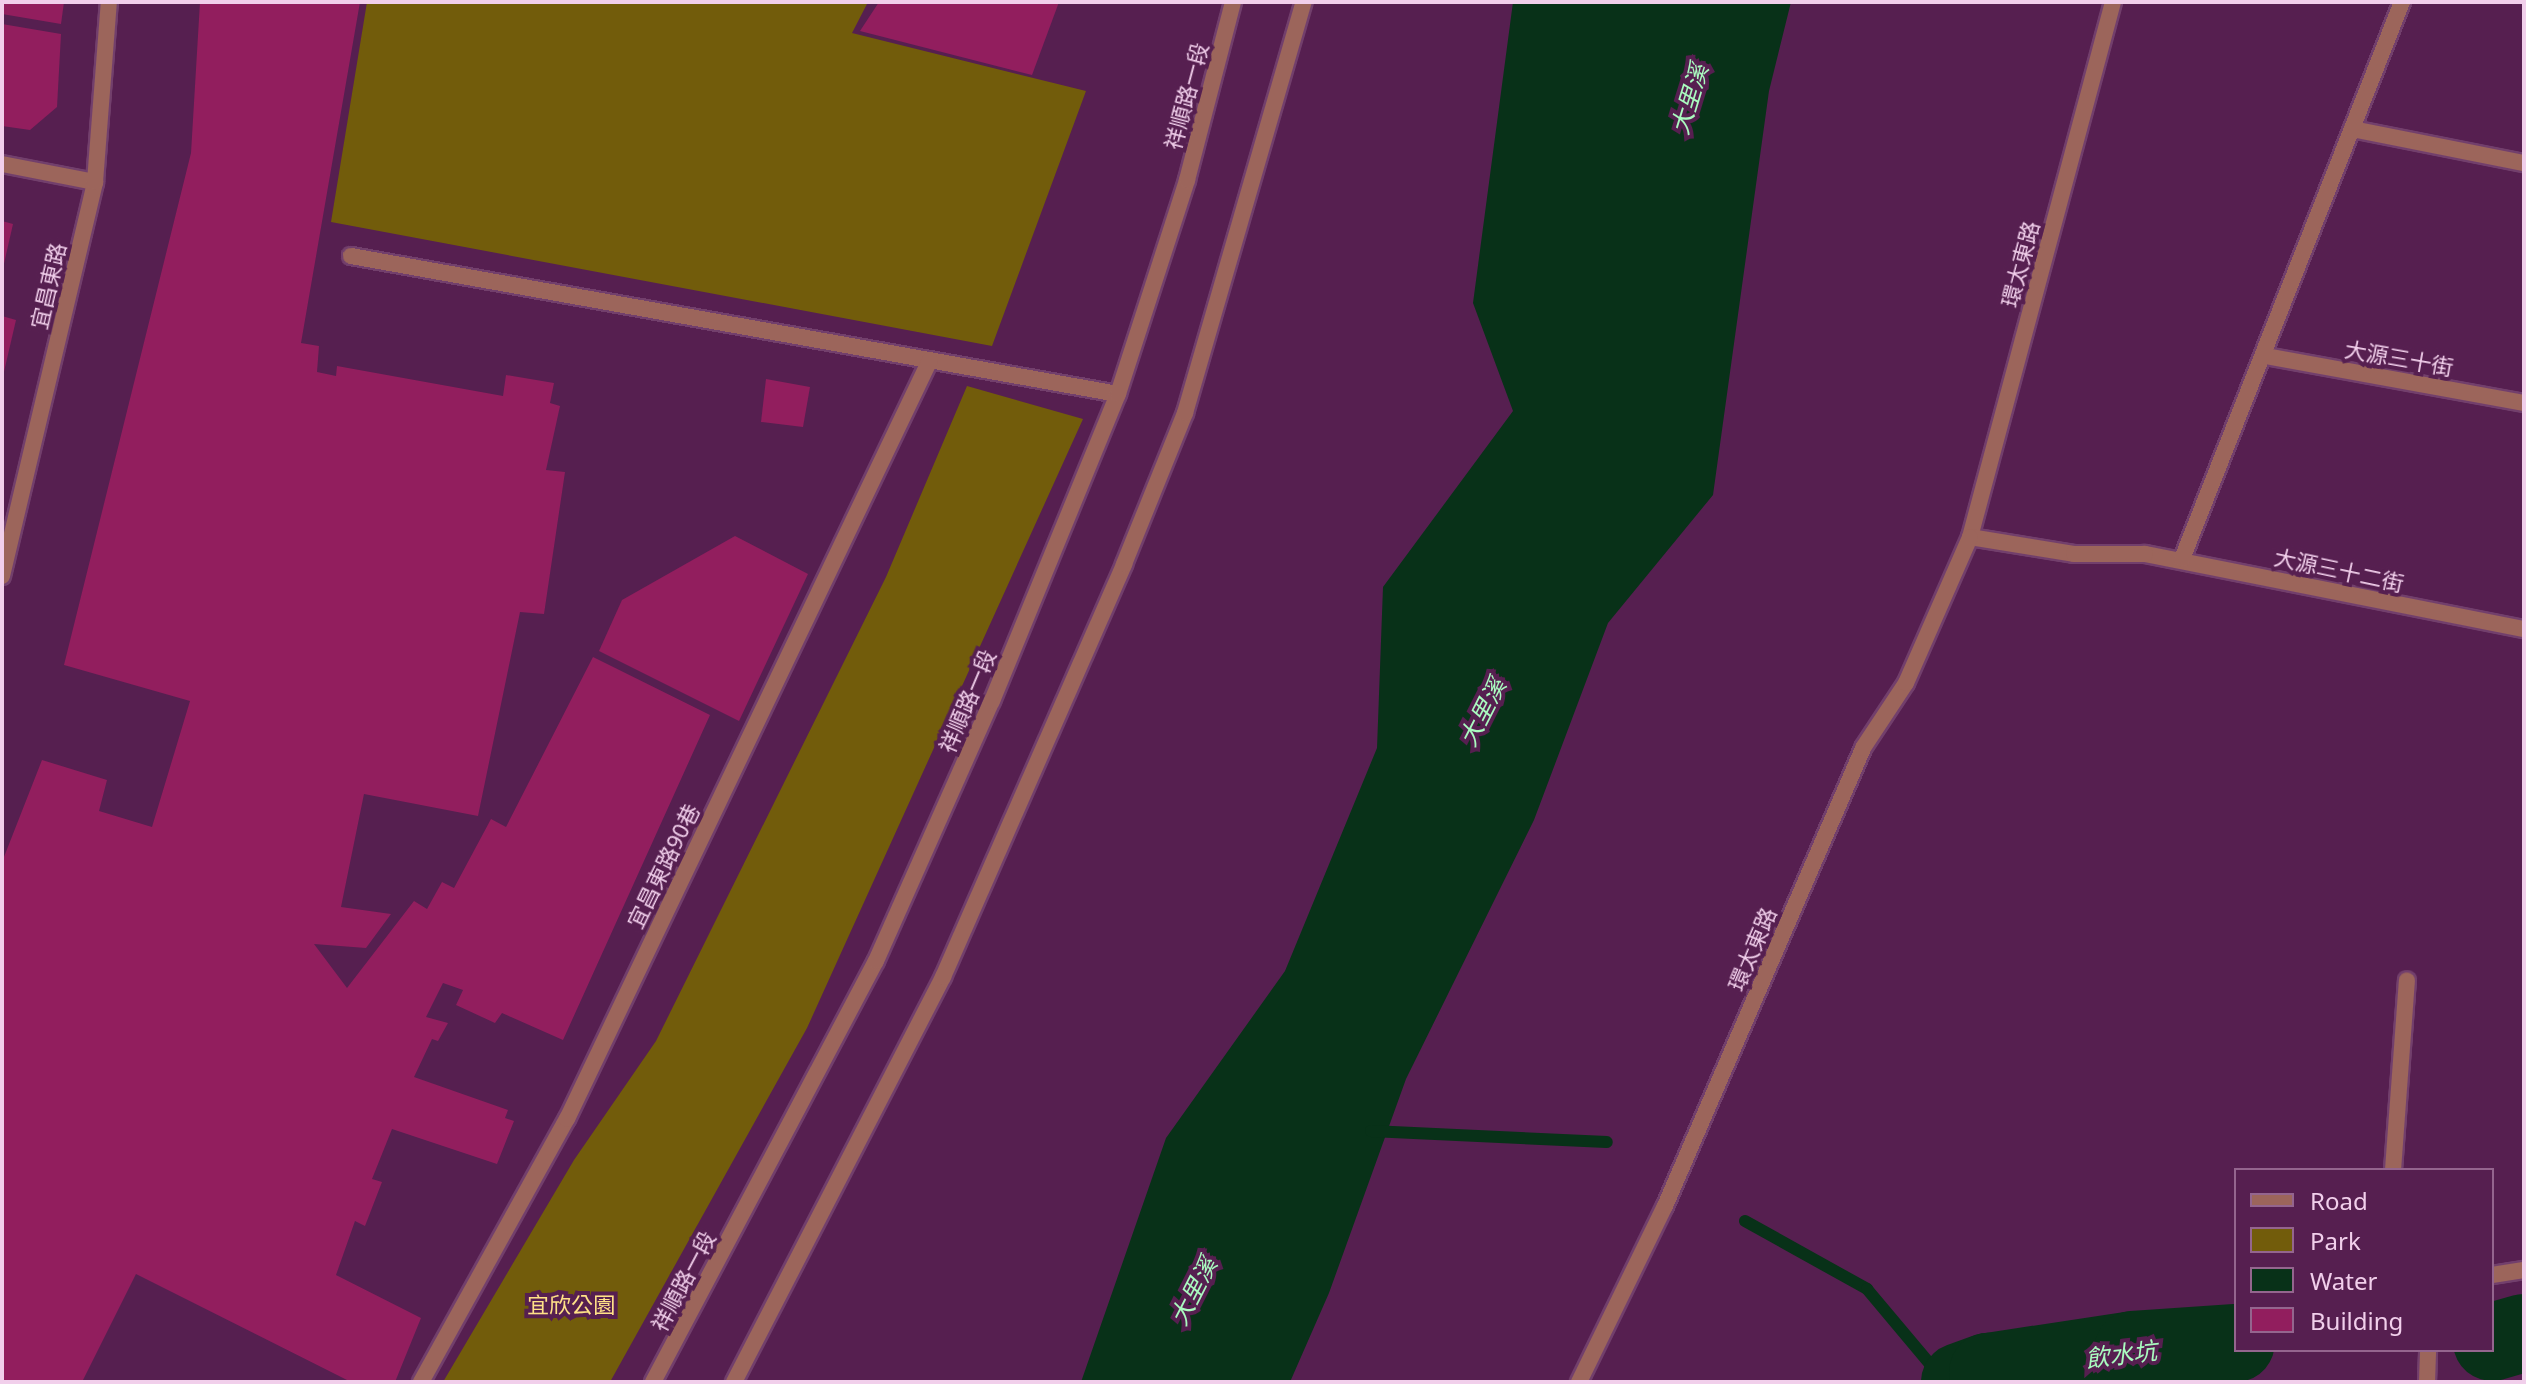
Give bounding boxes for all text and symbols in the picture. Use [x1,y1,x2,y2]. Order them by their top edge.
street label: 祥順路一段 [1159,39,1213,153]
water label: 大里溪 [1665,60,1713,138]
street label: 環太東路 [1996,218,2044,310]
street label: 宜昌東路 [25,240,71,332]
street label: 大源三十街 [2343,335,2455,381]
street label: 大源三十二街 [2272,543,2406,597]
street label: 祥順路一段 [933,645,1001,757]
water label: 大里溪 [1453,673,1511,751]
street label: 宜昌東路90巷 [622,799,704,933]
street label: 環太東路 [1723,903,1781,995]
legend [2234,1168,2494,1352]
text: Road [2310,1184,2368,1217]
text: Park [2310,1224,2361,1257]
street label: 祥順路一段 [646,1226,720,1336]
water label: 大里溪 [1164,1252,1222,1330]
text: Water [2310,1264,2377,1297]
park label: 宜欣公園 [527,1292,615,1318]
text: Building [2310,1304,2403,1337]
water label: 飲水坑 [2084,1335,2158,1373]

